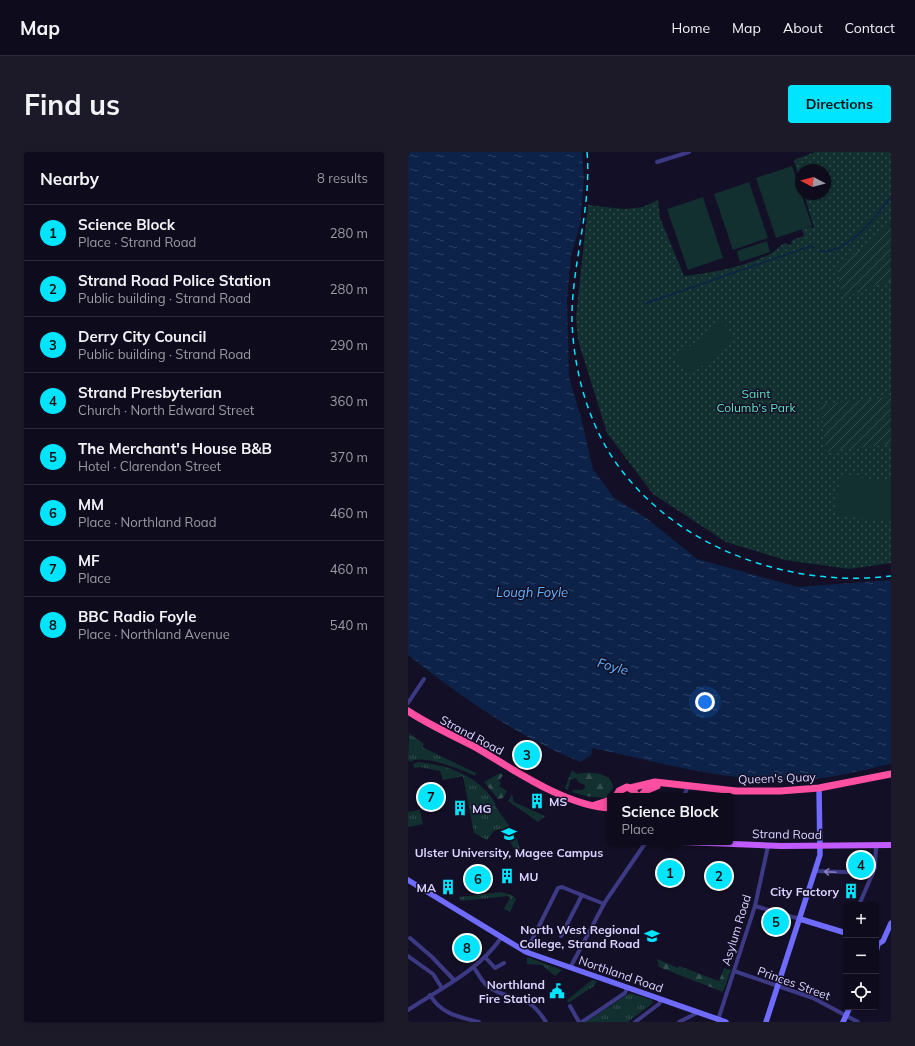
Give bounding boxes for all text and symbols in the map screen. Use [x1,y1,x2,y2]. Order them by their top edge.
text: Map [20,16,60,40]
text: Home [671,19,710,37]
text: Map [732,19,761,37]
text: About [783,19,823,37]
text: Contact [845,19,895,37]
button: Directions [788,85,891,123]
text: Find us [24,87,120,122]
north arrow [795,164,831,200]
text: Nearby [40,168,99,189]
text: 8 results [317,170,368,186]
text: Science Block [78,215,175,234]
text: 1 [49,225,57,241]
text: 280 m [330,225,368,241]
text: Place · Strand Road [78,234,196,250]
text: Strand Road Police Station [78,271,271,290]
text: 2 [49,281,57,297]
text: 280 m [330,281,368,297]
text: Public building · Strand Road [78,290,251,306]
text: Derry City Council [78,327,206,346]
text: 3 [49,337,57,353]
text: 290 m [330,337,368,353]
text: Public building · Strand Road [78,346,251,362]
text: Strand Presbyterian [78,383,222,402]
park label: Saint Columb's Park [716,386,796,415]
text: 4 [49,393,57,409]
text: 360 m [330,393,368,409]
text: Church · North Edward Street [78,402,254,418]
text: The Merchant's House B&B [78,439,272,458]
text: 5 [49,449,57,465]
text: 370 m [330,449,368,465]
text: Hotel · Clarendon Street [78,458,221,474]
text: MM [78,495,104,514]
text: 6 [49,505,57,521]
text: 460 m [330,505,368,521]
text: Place · Northland Road [78,514,216,530]
text: MF [78,551,100,570]
text: 7 [49,561,57,577]
text: 460 m [330,561,368,577]
text: Place [78,570,111,586]
water label: Lough Foyle [496,584,568,600]
text: BBC Radio Foyle [78,607,196,626]
text: 8 [49,617,57,633]
text: 540 m [330,617,368,633]
text: Place · Northland Avenue [78,626,230,642]
water label: Foyle [596,654,630,678]
your location [695,692,715,712]
street label: Strand Road [438,712,506,758]
pin: 3 [514,740,540,770]
street label: Queen's Quay [738,769,817,787]
pin: 7 [418,782,444,812]
building icon: MS [528,792,546,810]
popup [607,793,733,845]
place label: MS [549,794,567,809]
building icon: MG [451,799,469,817]
place label: MG [472,801,491,816]
text: Science Block [621,802,719,821]
text: Place [621,821,654,837]
school or university icon: Ulster University, Magee Campus [500,825,518,843]
street label: Strand Road [752,826,822,842]
place label: Ulster University, Magee Campus [415,845,603,860]
pin: 4 [848,850,874,880]
pin: 1 [657,858,683,888]
pin: 2 [706,861,732,891]
pin: 6 [465,864,491,894]
building icon: MU [498,867,516,885]
one-way arrow [824,868,837,875]
place label: MU [519,869,538,884]
building icon: MA [439,878,457,896]
place label: MA [417,880,436,895]
building icon: City Factory [842,882,860,900]
place label: City Factory [770,884,839,899]
street label: Asylum Road [718,893,754,967]
map controls [843,902,879,1010]
button: + [843,902,879,938]
pin: 5 [763,907,789,937]
place label: North West Regional College, Strand Road [519,922,640,951]
school or university icon: North West Regional College, Strand Road [643,927,661,945]
pin: 8 [454,933,480,963]
button: − [843,938,879,974]
street label: Northland Road [577,952,665,996]
street label: Princes Street [755,963,833,1003]
button: locate [843,974,879,1010]
place label: Northland Fire Station [479,977,545,1006]
public building icon: Northland Fire Station [548,982,566,1000]

